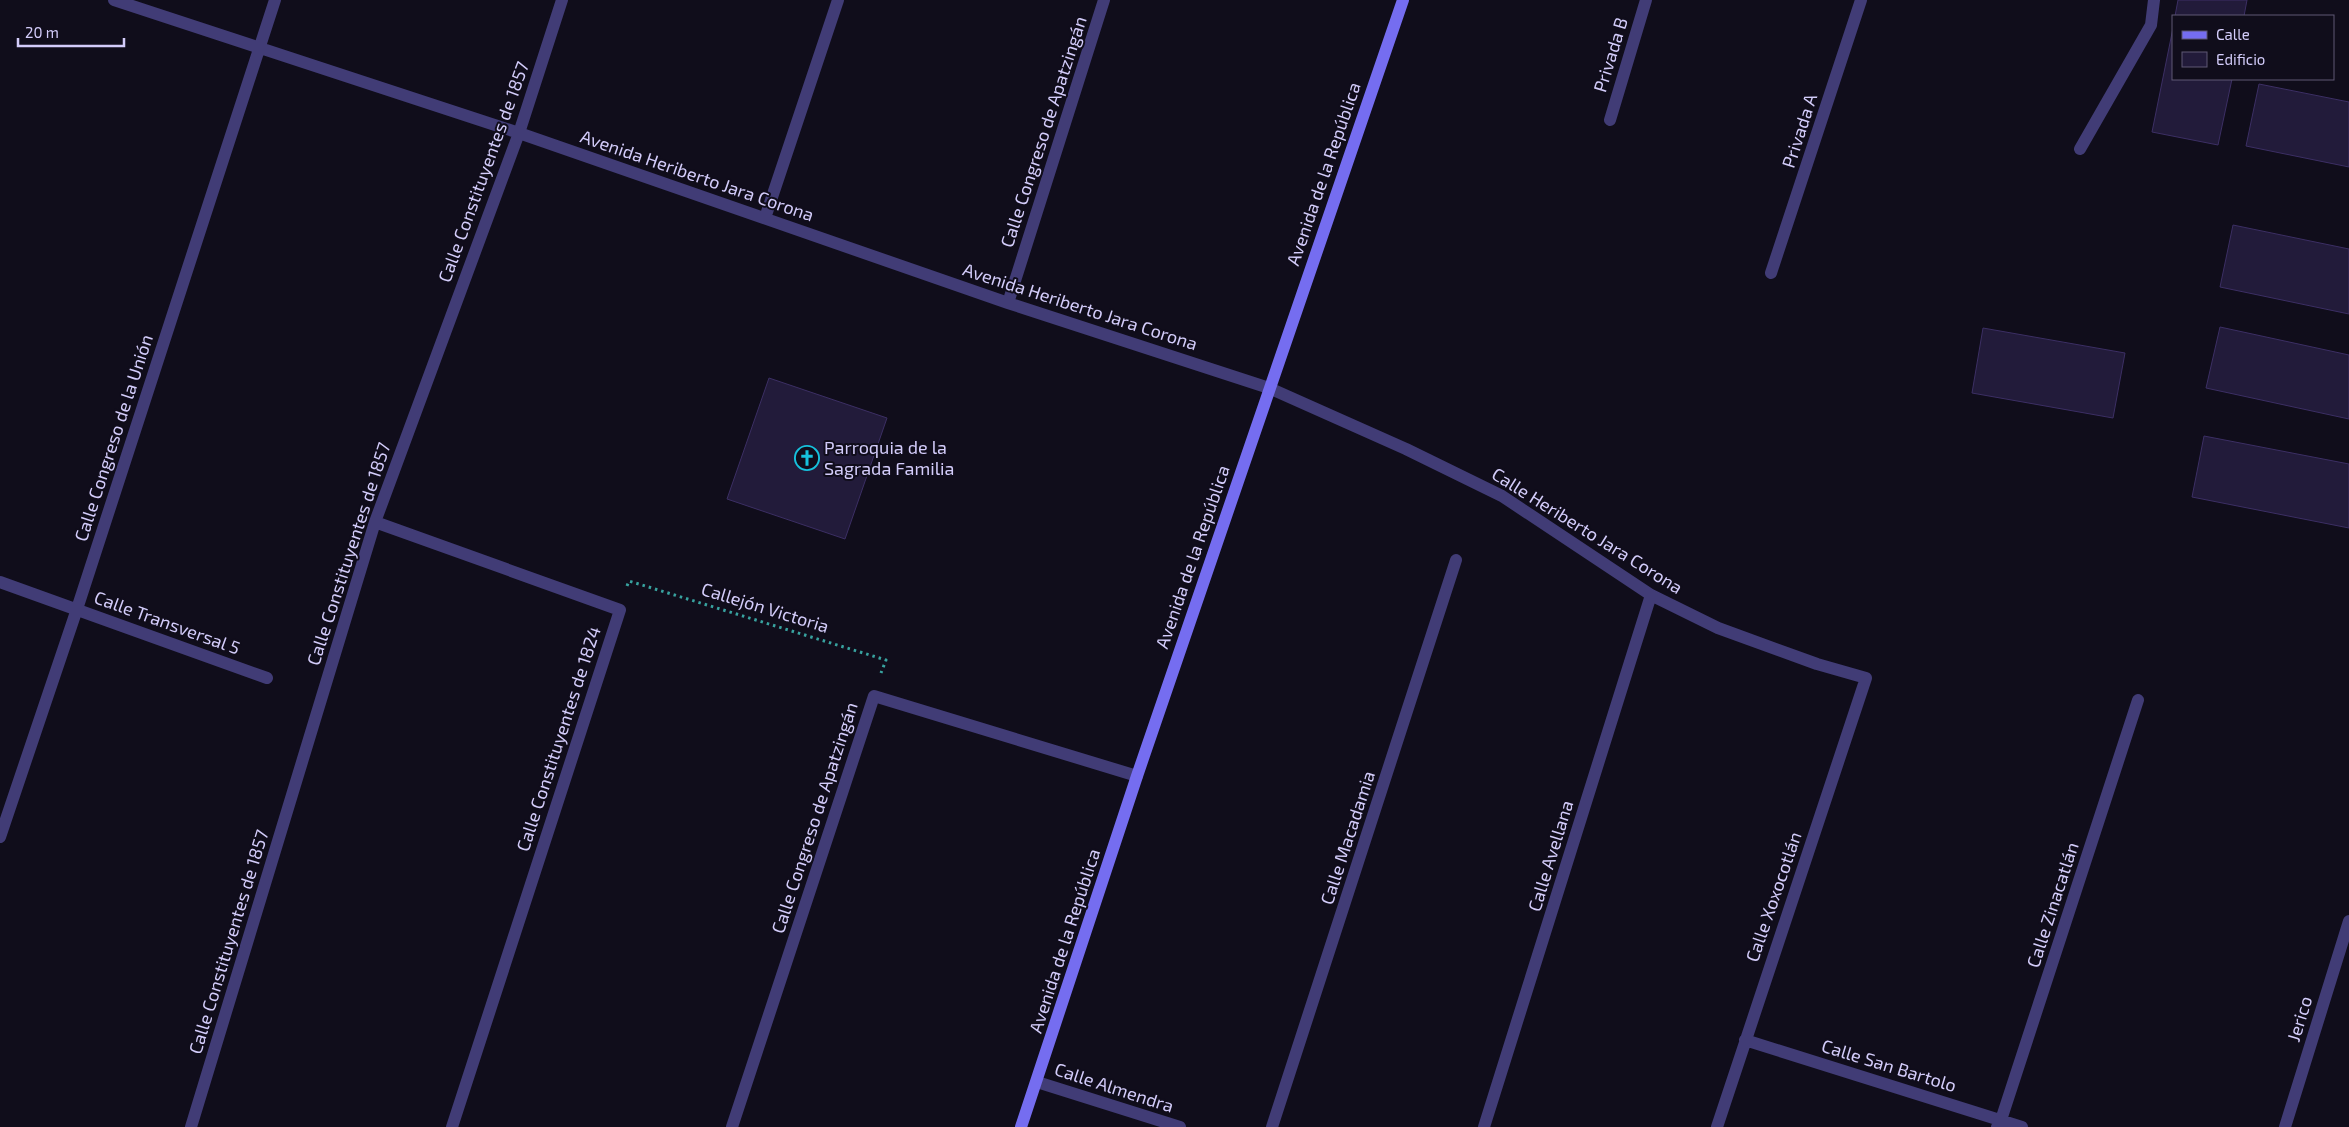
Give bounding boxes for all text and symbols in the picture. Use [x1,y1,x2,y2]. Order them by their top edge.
street label: Calle Congreso de Apatzingán [995,13,1091,250]
scale bar [18,15,124,47]
street label: Privada B [1588,15,1632,95]
legend [2172,15,2334,80]
text: 20 m [25,23,59,41]
text: Calle [2216,25,2250,43]
text: Edificio [2216,50,2265,68]
street label: Calle Constituyentes de 1857 [433,58,533,285]
street label: Avenida de la República [1281,79,1365,268]
street label: Privada A [1777,90,1822,171]
street label: Avenida Heriberto Jara Corona [578,125,817,225]
street label: Avenida Heriberto Jara Corona [960,258,1200,354]
street label: Calle Congreso de la Unión [69,331,157,544]
place label: Parroquia de la Sagrada Familia [824,436,954,479]
street label: Calle Constituyentes de 1857 [302,439,395,668]
church icon: Parroquia de la Sagrada Familia [794,445,820,471]
street label: Avenida de la República [1150,462,1234,651]
street label: Calle Heriberto Jara Corona [1488,462,1687,598]
street label: Callejón Victoria [699,577,832,637]
street label: Calle Transversal 5 [91,585,243,659]
street label: Calle Constituyentes de 1824 [511,623,605,854]
street label: Calle Congreso de Apatzingán [766,699,862,936]
street label: Calle Macadamia [1315,768,1379,907]
street label: Calle Avellana [1523,798,1577,914]
street label: Calle Constituyentes de 1857 [183,827,273,1056]
street label: Calle Xoxocotlán [1740,829,1806,965]
street label: Calle Zinacatlán [2021,839,2083,970]
street label: Avenida de la República [1024,846,1104,1036]
street label: Jerico [2282,993,2316,1044]
street label: Calle San Bartolo [1819,1034,1959,1096]
street label: Calle Almendra [1052,1057,1177,1117]

